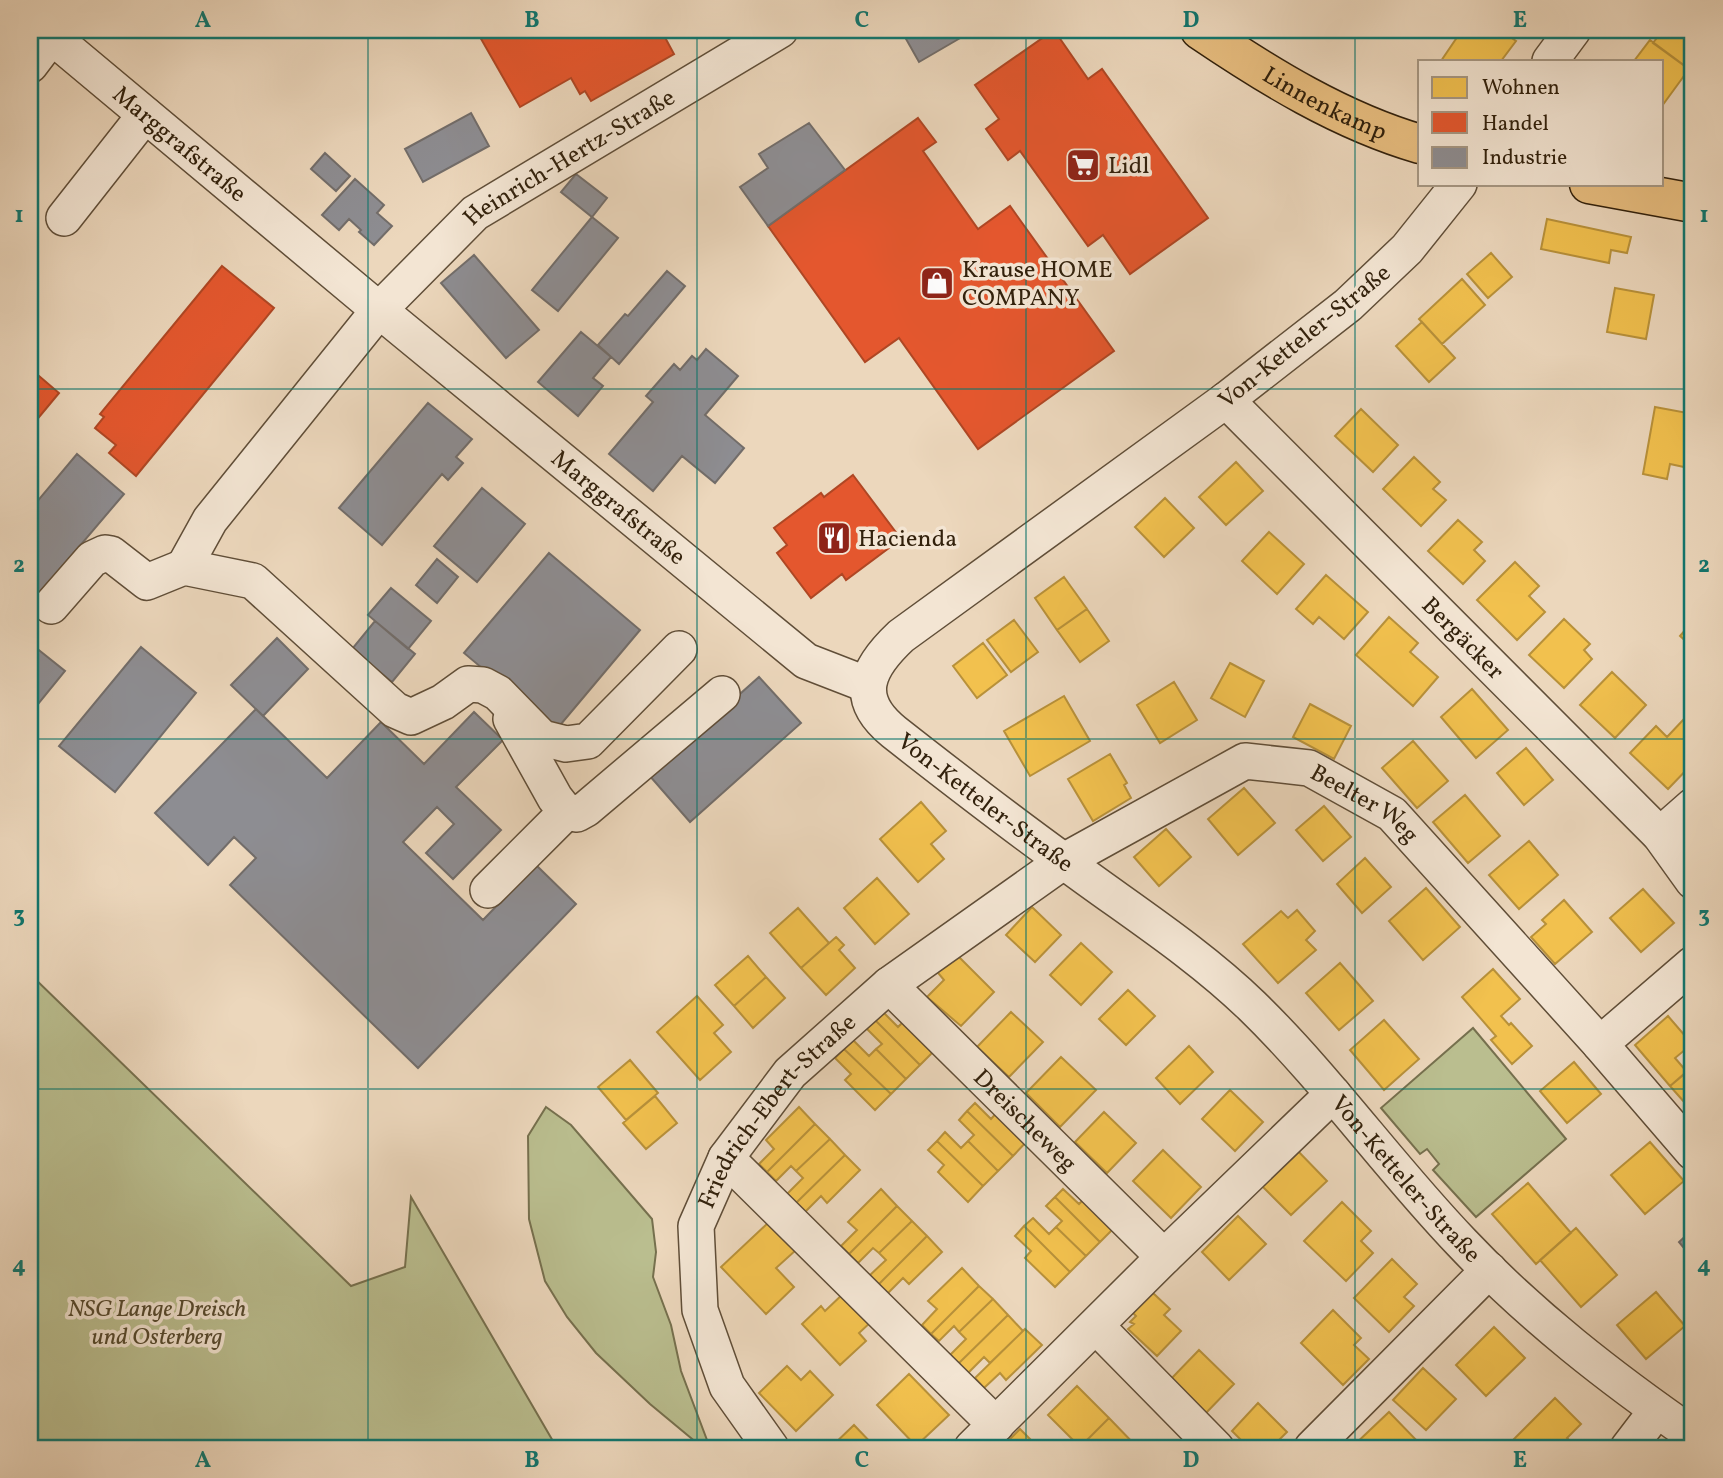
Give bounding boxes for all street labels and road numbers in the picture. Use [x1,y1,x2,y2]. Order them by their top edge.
street label: Linnenkamp [1255,59,1391,150]
street label: Marggrafstraße [104,79,253,211]
street label: Heinrich-Hertz-Straße [456,82,682,235]
street label: Von-Ketteler-Straße [1212,257,1399,418]
street label: Marggrafstraße [543,443,692,574]
street label: Bergäcker [1413,590,1511,688]
street label: Von-Ketteler-Straße [889,726,1080,882]
street label: Beelter Weg [1303,757,1426,852]
street label: Friedrich-Ebert-Straße [691,1007,865,1215]
street label: Dreischeweg [964,1062,1084,1181]
street label: Von-Ketteler-Straße [1322,1088,1488,1272]

